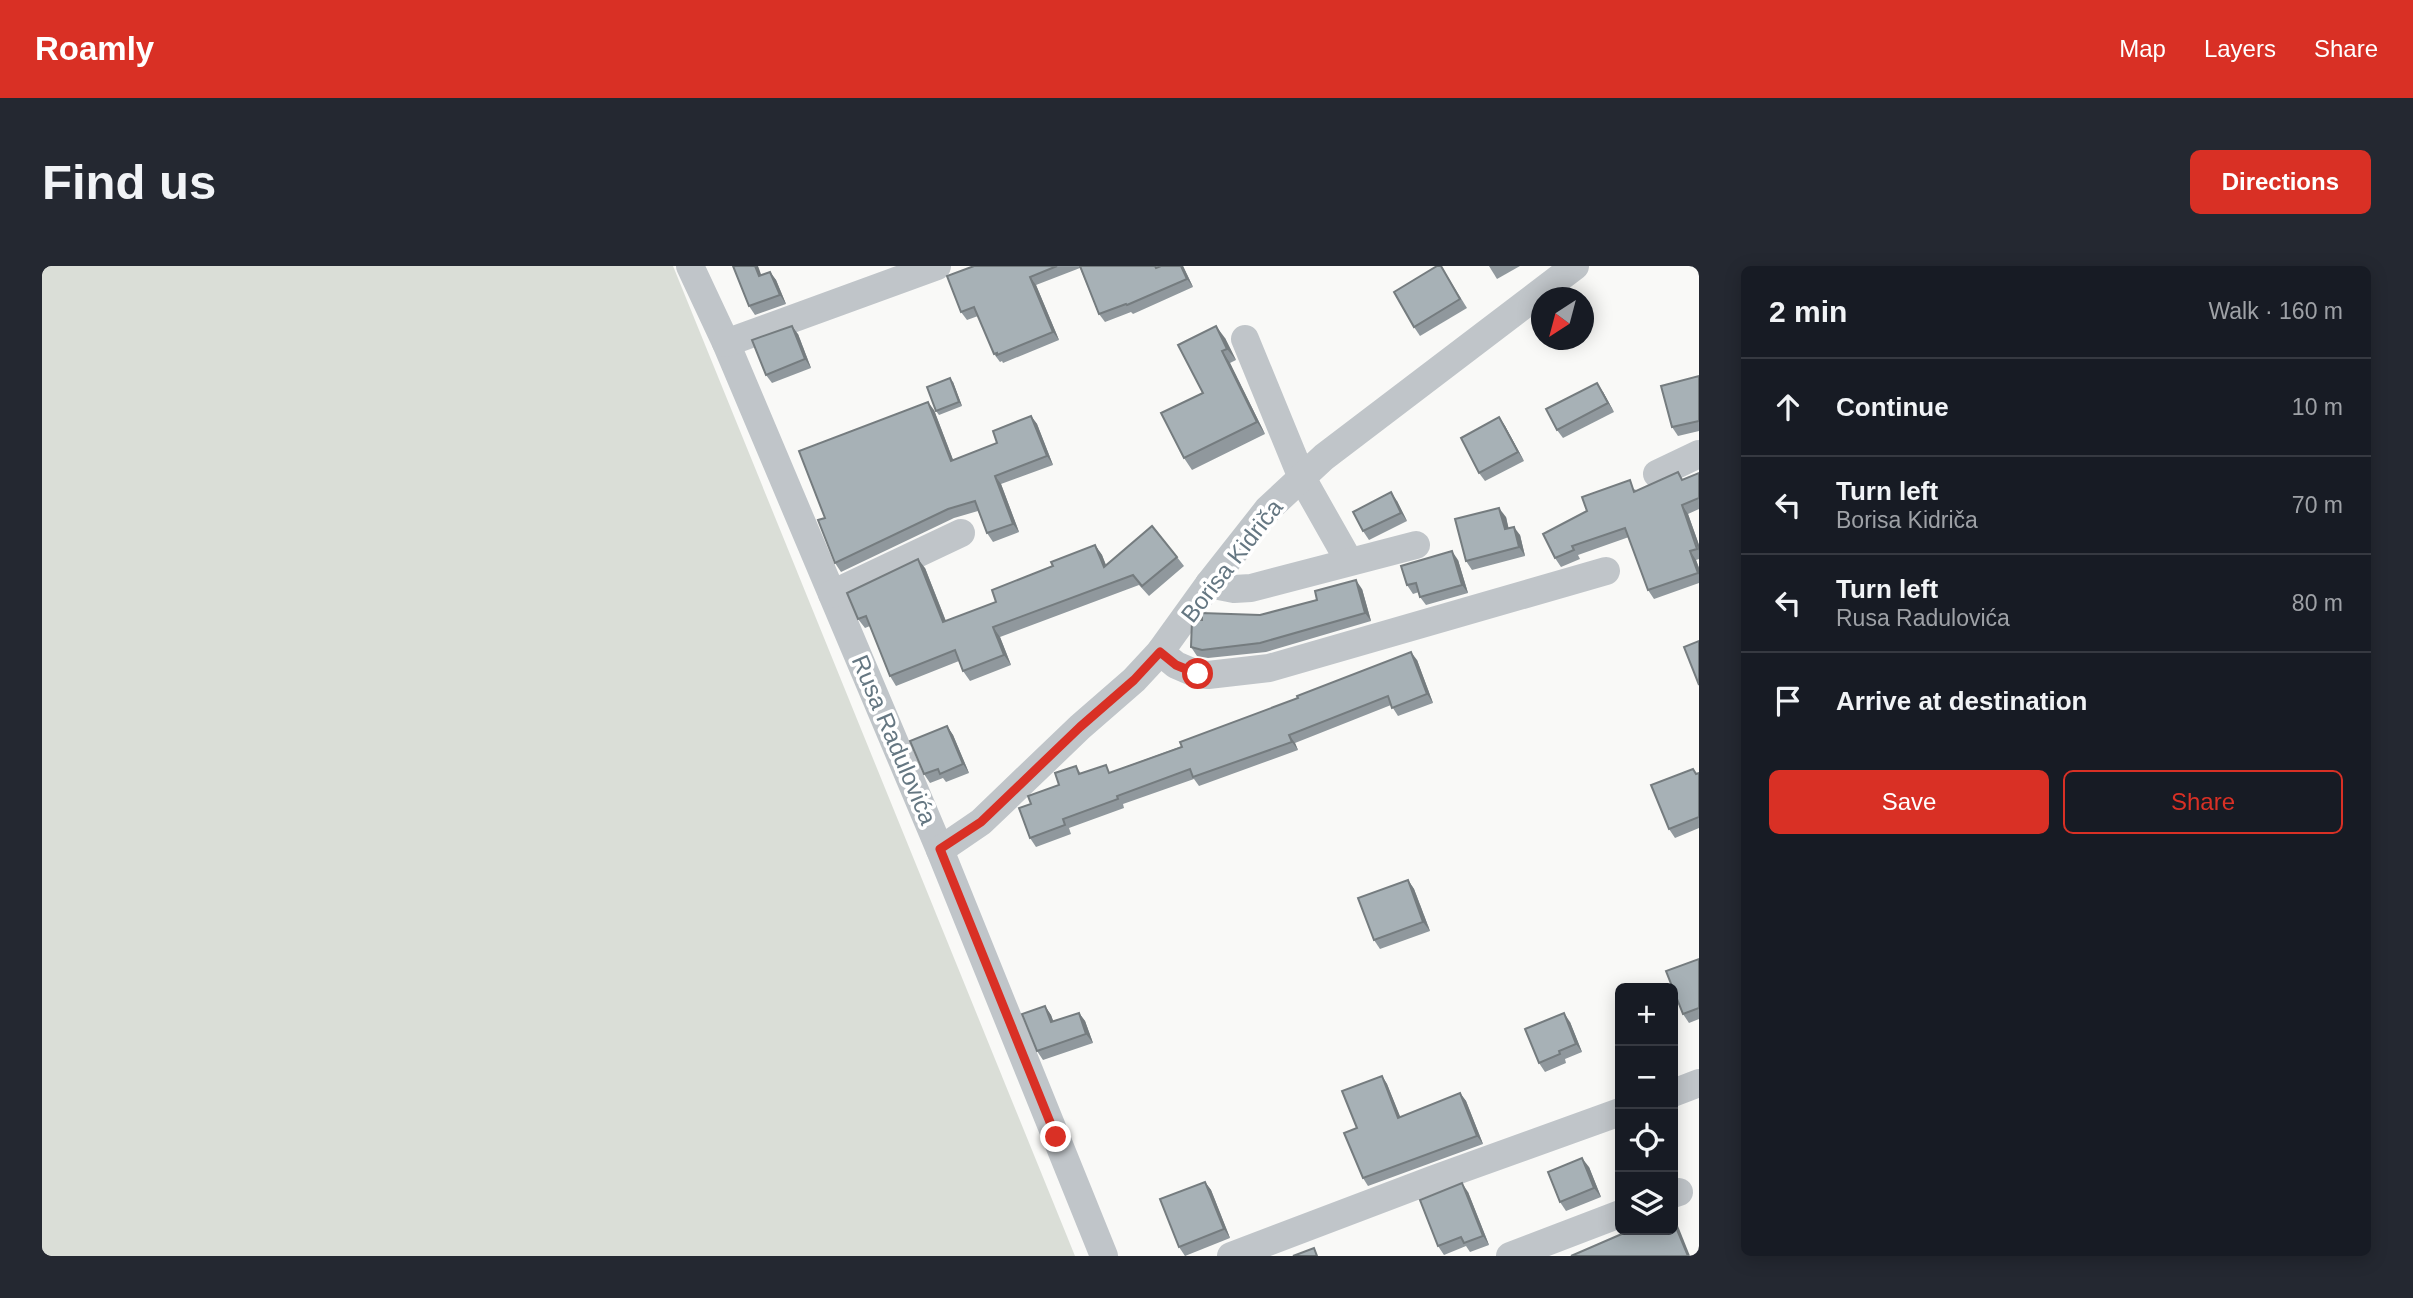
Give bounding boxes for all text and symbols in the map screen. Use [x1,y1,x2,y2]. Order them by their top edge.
text: Roamly [35,30,154,67]
text: Map [2119,35,2166,62]
text: Layers [2204,35,2276,62]
text: Share [2314,35,2378,62]
button: Directions [2190,150,2371,214]
text: Find us [42,155,216,209]
north arrow [1531,287,1594,350]
text: 2 min [1769,295,1847,328]
text: Walk · 160 m [2208,298,2343,324]
icon: ahead [1769,388,1807,426]
text: Continue [1836,392,1949,422]
text: 10 m [2292,394,2343,420]
text: Turn left [1836,476,1938,506]
icon: left [1769,486,1807,524]
text: 70 m [2292,492,2343,518]
street label: Borisa Kidriča [1175,494,1288,627]
text: Borisa Kidriča [1836,507,1978,533]
text: Turn left [1836,574,1938,604]
icon: left [1769,584,1807,622]
text: 80 m [2292,590,2343,616]
text: Rusa Radulovića [1836,605,2010,631]
street label: Rusa Radulovića [847,651,943,829]
route start [1182,658,1213,689]
icon: arrive [1769,682,1807,720]
text: Arrive at destination [1836,686,2087,716]
button: Save [1769,770,2049,834]
button: Share [2063,770,2343,834]
map controls [1615,983,1678,1235]
button: + [1615,983,1678,1046]
button: − [1615,1046,1678,1109]
button: locate [1615,1109,1678,1172]
route end [1040,1121,1071,1152]
button: layers [1615,1172,1678,1235]

